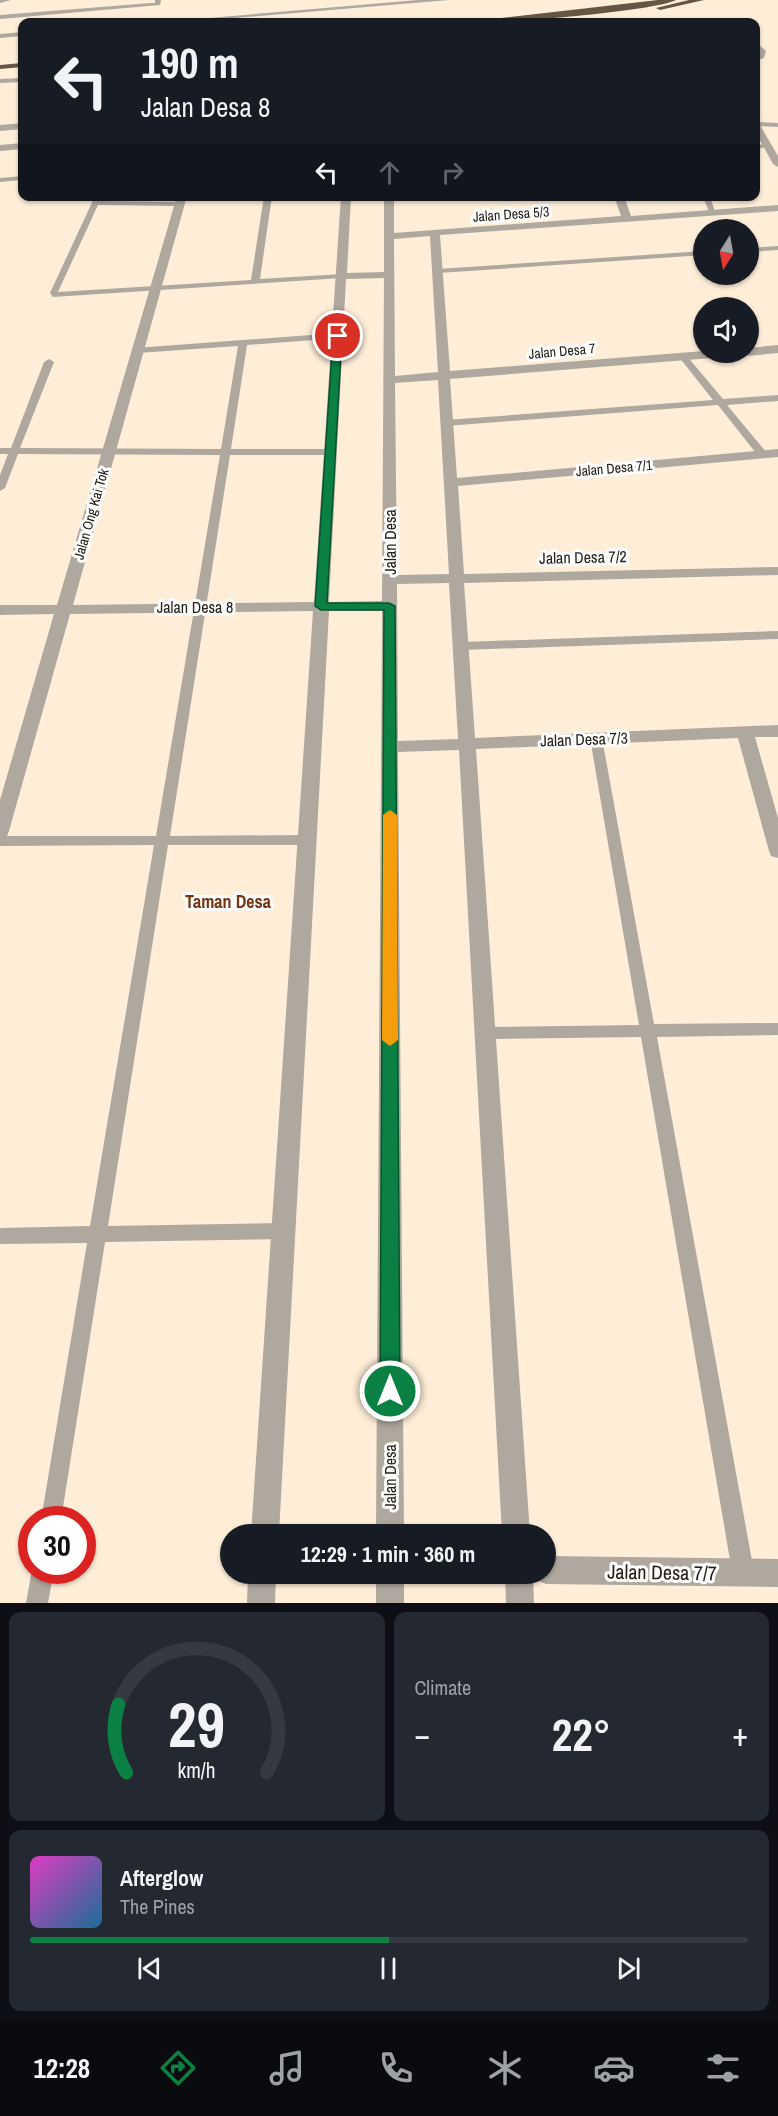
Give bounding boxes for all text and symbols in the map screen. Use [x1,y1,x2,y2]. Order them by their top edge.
text: 190 m [141,35,239,91]
icon: left [42,42,120,120]
text: Jalan Desa 8 [141,89,270,125]
icon: left [310,156,343,189]
icon: ahead [373,156,406,189]
icon: right [436,156,469,189]
street label: Jalan Desa 5/3 [472,202,550,226]
north arrow [693,219,759,285]
map controls [693,219,759,363]
button: sound [693,297,759,363]
pin [312,310,363,361]
icon: arrive [321,319,354,352]
street label: Jalan Desa 7 [528,339,596,363]
street label: Jalan Desa 7/1 [575,456,654,480]
street label: Jalan Ong Kai Tok [69,466,113,561]
street label: Jalan Desa [379,508,401,575]
street label: Jalan Desa 7/2 [539,545,627,569]
street label: Jalan Desa 8 [157,596,233,618]
street label: Jalan Desa 7/3 [540,726,628,752]
district label: Taman Desa [185,889,272,914]
position arrow [358,1359,422,1423]
street label: Jalan Desa [379,1443,401,1510]
speed limit sign: 30 [18,1506,96,1584]
text: 12:29 · 1 min · 360 m [301,1539,475,1569]
street label: Jalan Desa 7/7 [607,1558,717,1586]
text: Climate [415,1674,471,1701]
text: 29 [168,1682,225,1766]
text: 22° [552,1704,611,1765]
text: − [415,1712,430,1756]
text: + [732,1712,748,1756]
text: km/h [178,1757,216,1786]
text: Afterglow [120,1863,203,1893]
text: The Pines [120,1893,195,1920]
icon: previous [133,1952,166,1985]
icon: pause [372,1952,405,1985]
icon: next [612,1952,645,1985]
icon: directions [157,2047,199,2089]
icon: music [266,2047,308,2089]
icon: phone [375,2047,417,2089]
icon: climate [484,2047,526,2089]
icon: car [593,2047,635,2089]
icon: filters [702,2047,744,2089]
text: 12:28 [34,2050,90,2086]

